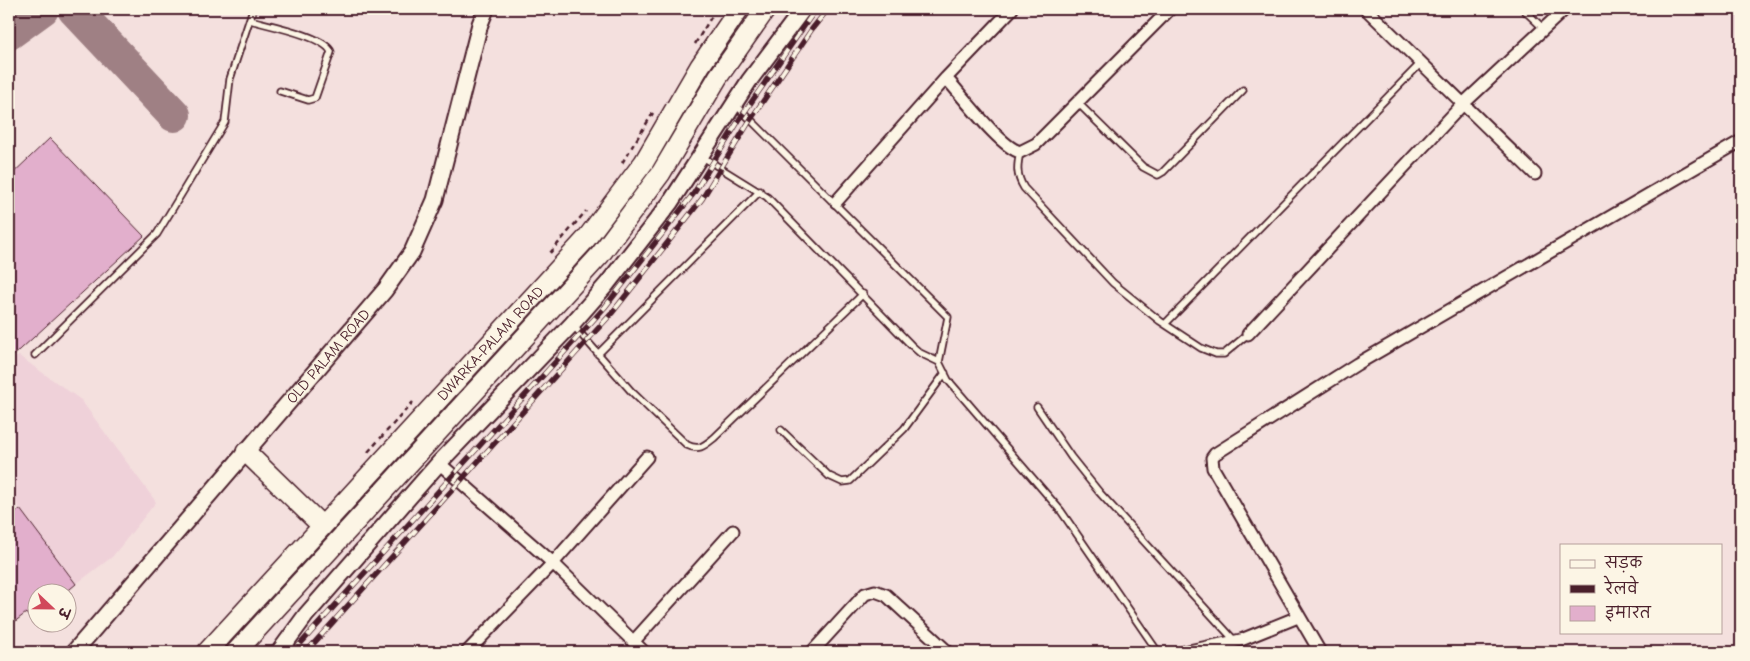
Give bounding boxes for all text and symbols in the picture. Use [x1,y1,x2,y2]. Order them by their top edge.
street label: DWARKA-PALAM ROAD [433,282,547,404]
street label: OLD PALAM ROAD [283,305,374,407]
legend [1560,544,1722,634]
text: सड़क [1604,554,1643,573]
text: रेलवे [1603,575,1639,598]
north arrow [28,584,78,634]
text: उ [53,603,74,622]
text: इमारत [1605,604,1652,622]

